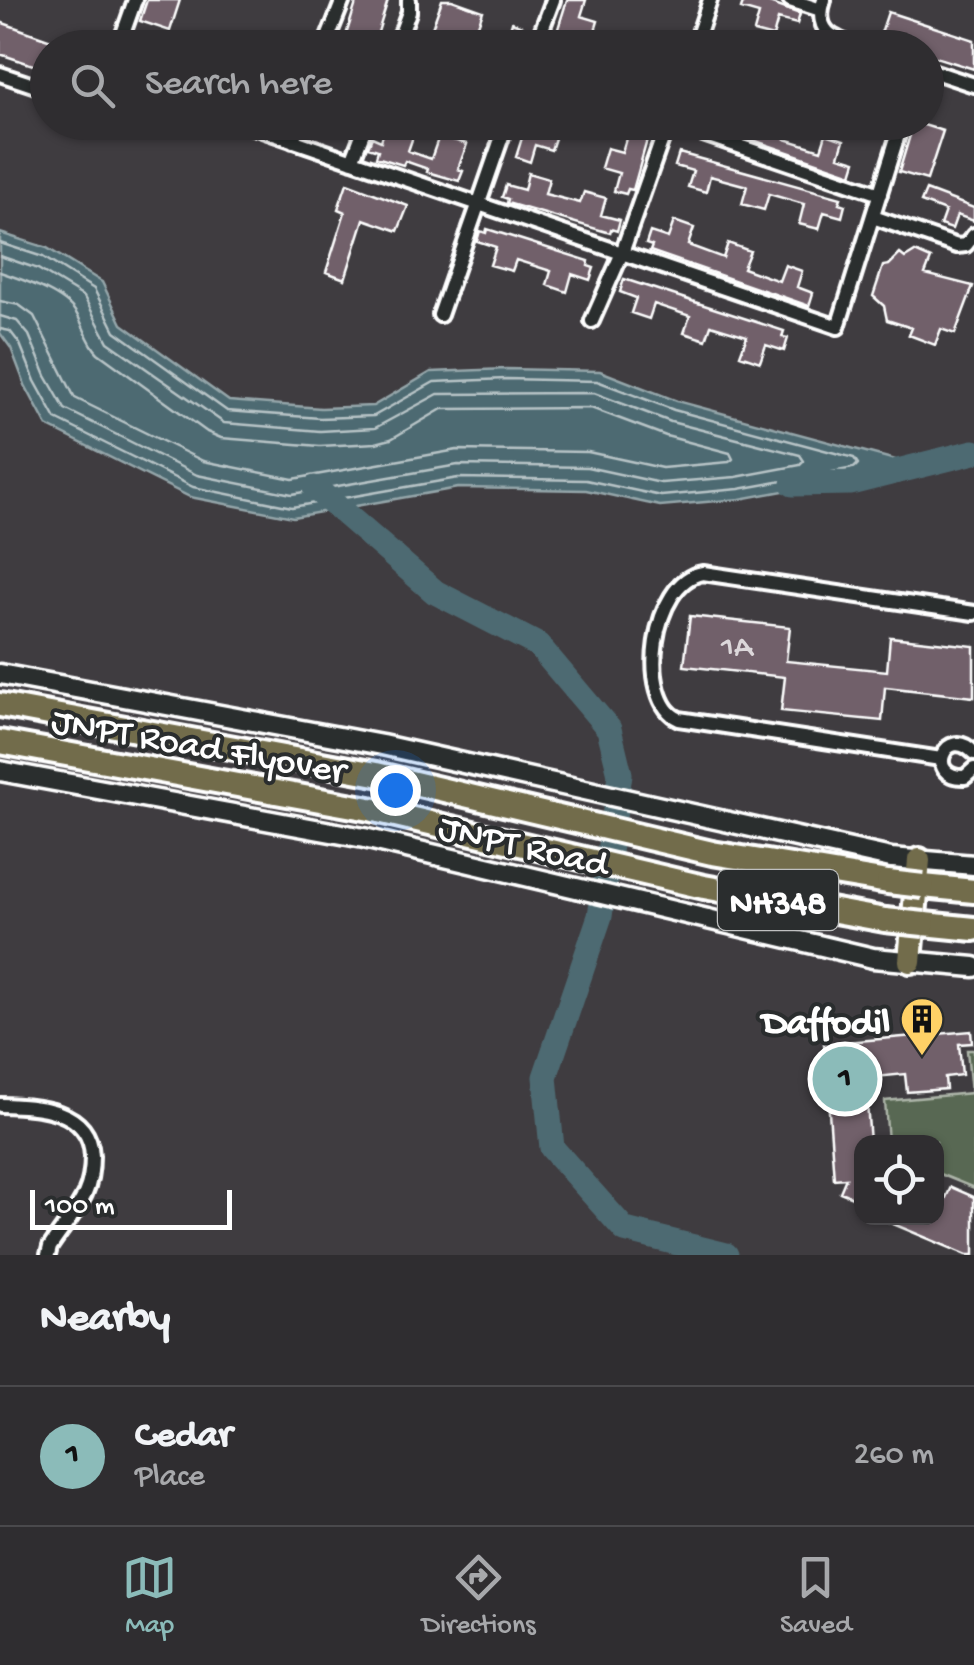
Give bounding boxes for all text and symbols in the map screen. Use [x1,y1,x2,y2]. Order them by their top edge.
search box [30,30,944,140]
icon: search [65,58,120,113]
text: Search here [145,63,332,107]
house number: 1A [720,630,755,668]
street label: JNPT Road Flyover [48,701,352,797]
your location [370,765,421,816]
street label: JNPT Road [434,808,614,890]
road number: NH348 [718,870,838,930]
building icon: Daffodil [899,996,945,1057]
place label: Daffodil [759,1003,890,1047]
pin: 1 [812,1042,878,1116]
map controls [854,1135,944,1225]
button: locate [854,1135,944,1225]
scale bar [30,1185,232,1230]
text: 100 m [45,1191,115,1224]
text: Nearby [40,1296,170,1345]
text: Cedar [135,1415,232,1459]
text: 1 [66,1437,79,1475]
text: 260 m [854,1437,934,1475]
text: Place [135,1459,205,1497]
tab: Map [122,1550,177,1643]
tab: Directions [422,1550,536,1643]
tab: Saved [780,1550,852,1643]

